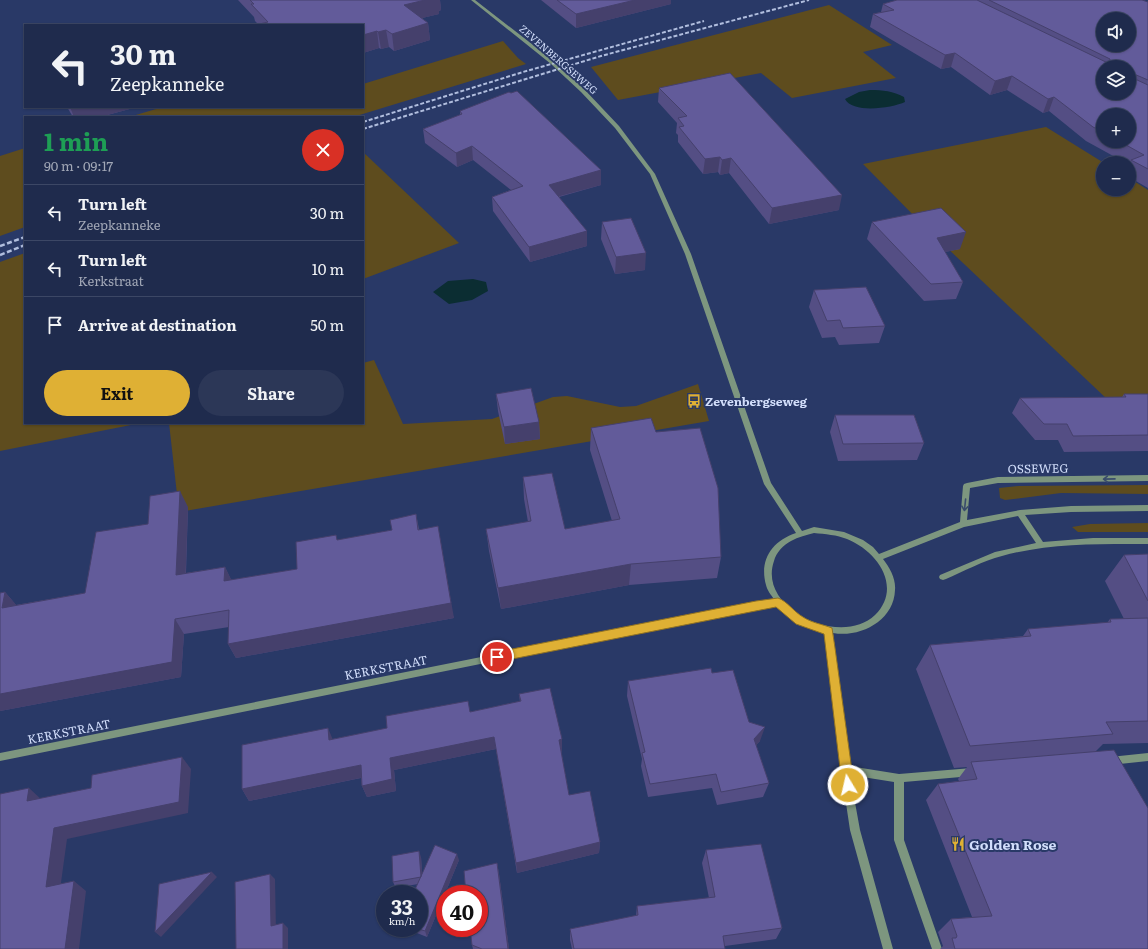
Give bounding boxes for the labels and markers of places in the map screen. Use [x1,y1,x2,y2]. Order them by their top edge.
place label: Zevenbergseweg [705,392,808,410]
bus stop icon: Zevenbergseweg [686,393,702,409]
pin [480,640,514,674]
place label: Golden Rose [969,834,1057,854]
restaurant icon: Golden Rose [950,836,966,852]

